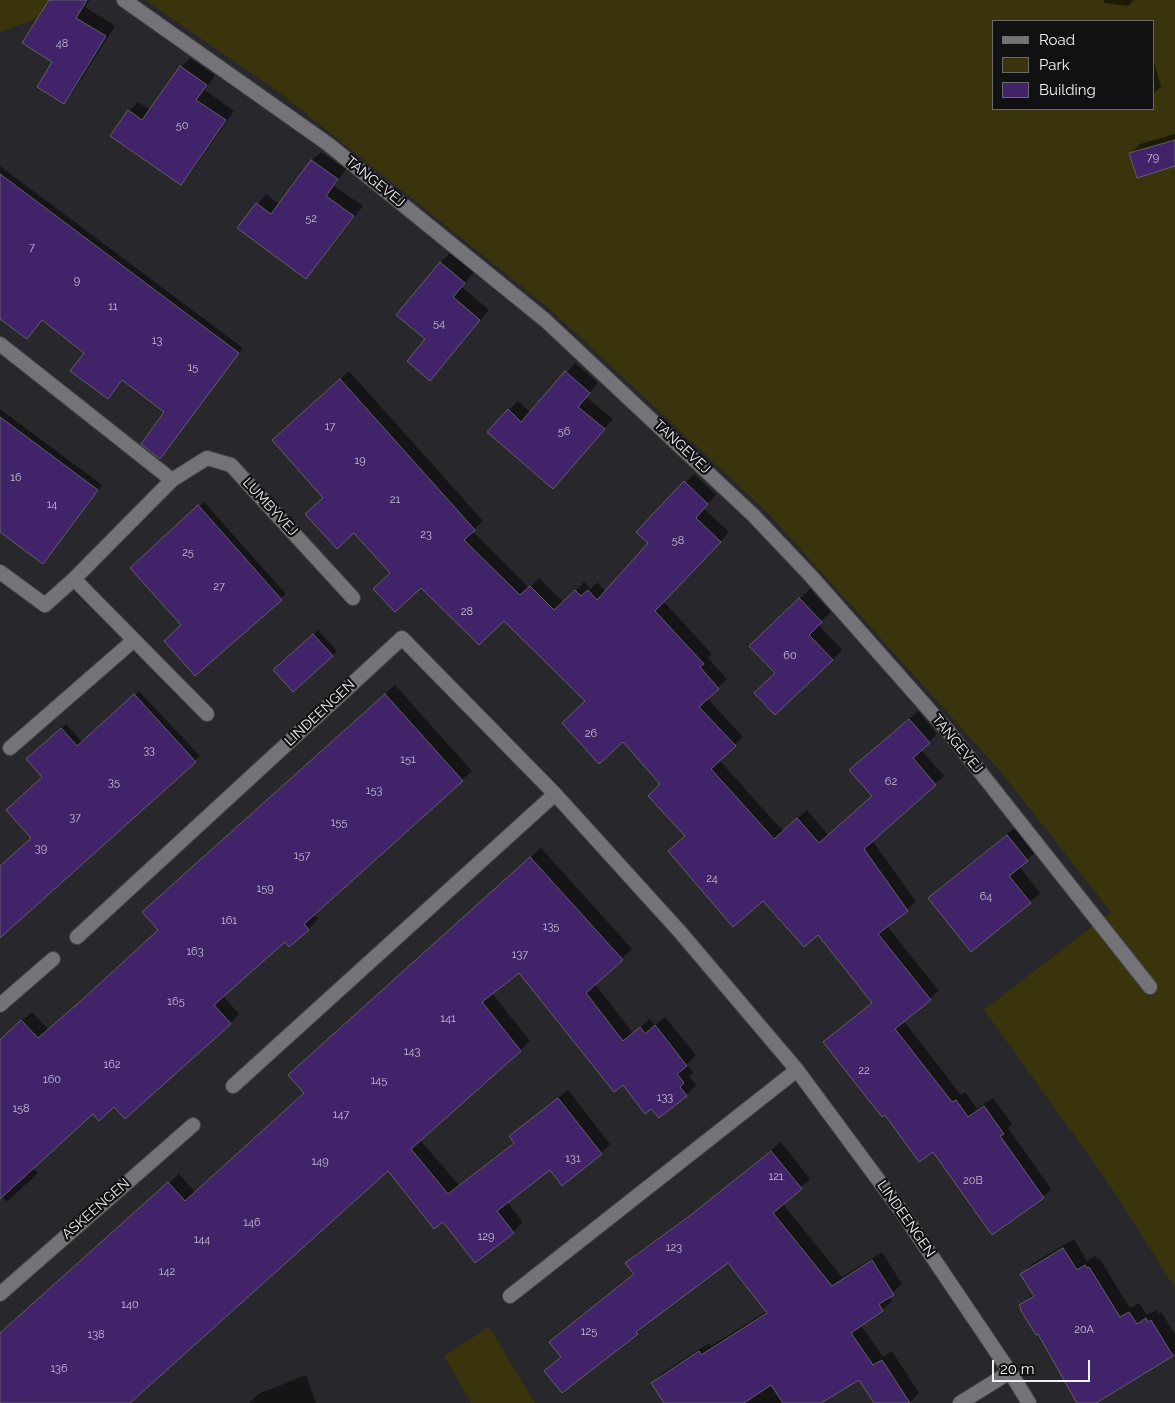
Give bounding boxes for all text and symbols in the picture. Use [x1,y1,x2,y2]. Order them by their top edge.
legend [992,20,1155,110]
text: Road [1039,31,1075,49]
house number: 48 [56,37,68,51]
text: Park [1039,56,1070,74]
text: Building [1039,81,1096,99]
house number: 50 [176,119,188,133]
house number: 79 [1147,151,1159,165]
street label: TANGEVEJ [342,153,408,211]
house number: 52 [305,212,317,226]
house number: 7 [29,241,35,255]
house number: 9 [74,274,80,288]
house number: 11 [108,300,118,314]
house number: 54 [433,317,445,331]
house number: 13 [152,334,162,348]
house number: 15 [188,361,198,375]
street label: TANGEVEJ [650,417,714,477]
house number: 17 [325,420,335,434]
house number: 56 [558,425,570,439]
house number: 19 [354,454,366,468]
house number: 16 [10,471,22,485]
street label: LUMBYVEJ [239,474,301,540]
house number: 21 [390,493,400,507]
house number: 14 [47,498,57,512]
house number: 23 [420,528,432,542]
house number: 58 [672,534,684,548]
house number: 25 [182,546,194,560]
house number: 27 [213,580,225,594]
house number: 28 [461,605,473,619]
house number: 60 [783,649,797,663]
street label: LINDEENGEN [281,676,359,750]
street label: TANGEVEJ [928,711,986,777]
house number: 26 [585,727,597,741]
house number: 33 [143,744,155,758]
house number: 151 [400,753,416,767]
house number: 62 [885,775,897,789]
house number: 35 [108,776,120,790]
house number: 153 [366,784,382,798]
house number: 37 [69,811,81,825]
house number: 155 [331,816,347,830]
house number: 39 [35,842,47,856]
house number: 157 [294,849,310,863]
house number: 24 [706,872,718,886]
house number: 159 [256,882,274,896]
house number: 64 [980,890,992,904]
house number: 161 [221,914,237,928]
house number: 135 [543,920,559,934]
house number: 163 [186,945,204,959]
house number: 137 [512,948,528,962]
house number: 165 [167,995,185,1009]
house number: 141 [440,1012,456,1026]
house number: 143 [404,1045,420,1059]
house number: 162 [103,1058,121,1072]
house number: 22 [858,1064,870,1078]
house number: 160 [43,1073,61,1087]
house number: 145 [371,1074,387,1088]
house number: 133 [657,1091,673,1105]
house number: 158 [12,1102,30,1116]
house number: 147 [333,1108,349,1122]
house number: 131 [565,1152,581,1166]
house number: 149 [311,1155,329,1169]
house number: 121 [768,1170,784,1184]
house number: 20B [963,1174,983,1188]
street label: ASKEENGEN [59,1175,133,1243]
street label: LINDEENGEN [873,1177,939,1261]
house number: 146 [243,1216,261,1230]
house number: 129 [478,1230,494,1244]
house number: 144 [194,1233,210,1247]
house number: 123 [666,1241,682,1255]
house number: 142 [159,1265,175,1279]
house number: 140 [121,1298,139,1312]
house number: 20A [1074,1323,1094,1337]
house number: 125 [581,1325,597,1339]
house number: 138 [87,1328,105,1342]
scale bar [995,1350,1092,1382]
text: 20 m [1000,1360,1035,1378]
house number: 136 [50,1362,68,1376]

